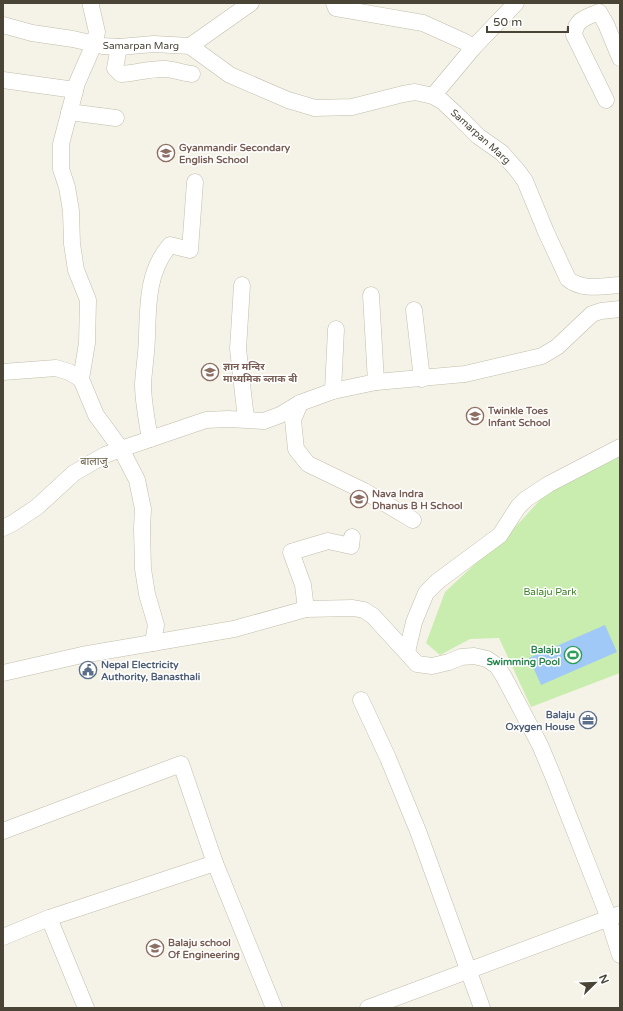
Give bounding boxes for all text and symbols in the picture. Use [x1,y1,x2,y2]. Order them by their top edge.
scale bar [487,8,568,34]
text: 50 m [493,15,522,29]
street label: Samarpan Marg [103,40,179,52]
street label: Samarpan Marg [448,107,513,167]
place label: Gyanmandir Secondary English School [179,142,291,166]
school or university icon: Gyanmandir Secondary English School [156,143,176,163]
place label: ज्ञान मन्दिर माध्यमिक ब्लाक बी [223,361,298,385]
school or university icon: ज्ञान मन्दिर माध्यमिक ब्लाक बी [200,362,220,382]
place label: Twinkle Toes Infant School [487,405,551,429]
school or university icon: Twinkle Toes Infant School [465,406,485,426]
district label: बालाजु [80,455,109,468]
place label: Nava Indra Dhanus B H School [372,488,463,512]
school or university icon: Nava Indra Dhanus B H School [349,489,369,509]
park label: Balaju Park [523,586,577,598]
place label: Balaju Swimming Pool [487,644,560,668]
sports icon: Balaju Swimming Pool [563,645,583,665]
place label: Nepal Electricity Authority, Banasthali [101,659,201,683]
public building icon: Nepal Electricity Authority, Banasthali [78,660,98,680]
place label: Balaju Oxygen House [505,709,575,733]
office icon: Balaju Oxygen House [578,710,598,730]
place label: Balaju school Of Engineering [168,937,240,961]
school or university icon: Balaju school Of Engineering [145,938,165,958]
north arrow [575,963,615,1003]
text: N [596,973,611,986]

